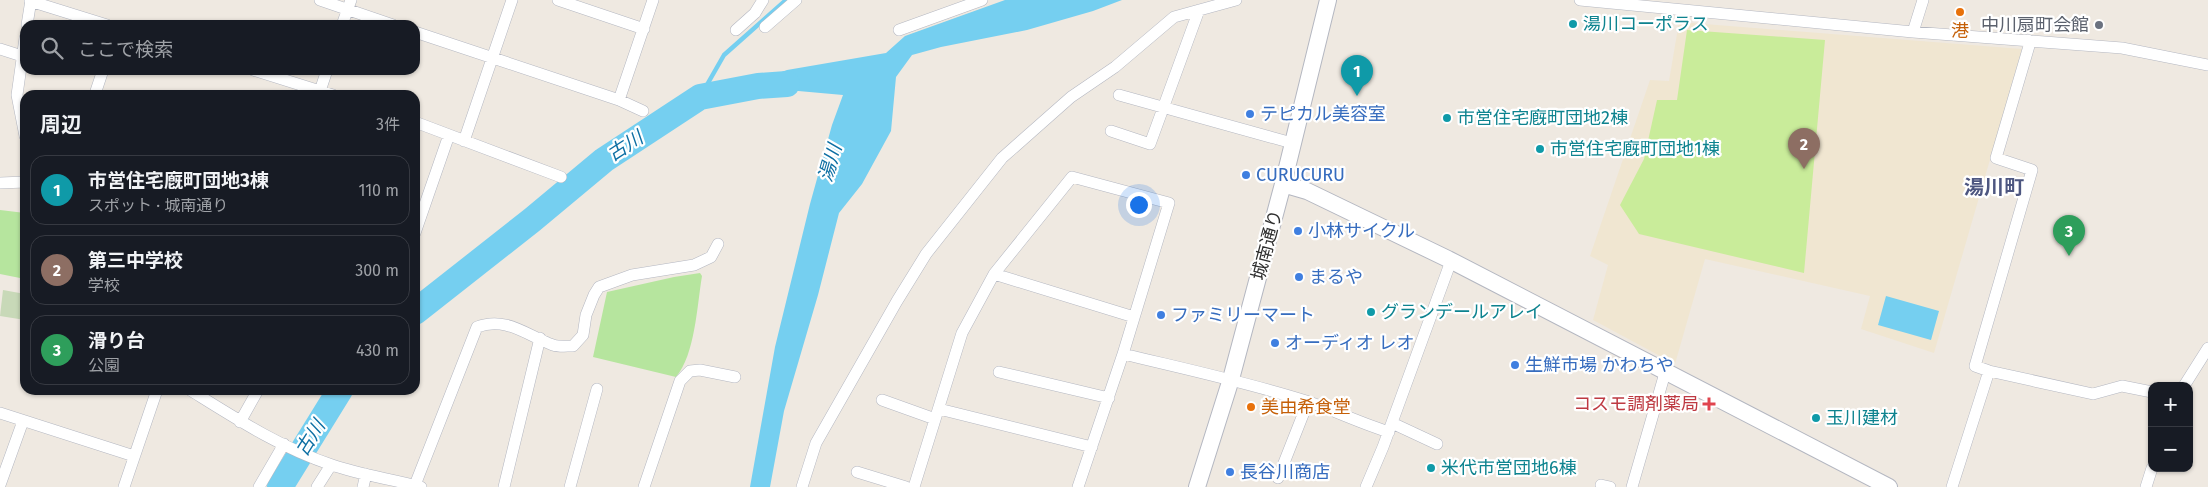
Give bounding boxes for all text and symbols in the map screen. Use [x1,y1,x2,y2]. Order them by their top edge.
marker: 港 [1954,6,1966,18]
place label: 湯川コーポラス [1583,13,1709,35]
place label: 中川扇町会館 [1981,14,2089,36]
marker: 湯川コーポラス [1567,18,1579,30]
marker: 中川扇町会館 [2093,19,2105,31]
search box [20,20,420,75]
place label: 港 [1951,20,1969,42]
icon: search [38,34,66,62]
text: ここで検索 [78,38,173,61]
pin: 1 [1341,55,1373,96]
place label: テピカル美容室 [1260,103,1386,125]
place label: 市営住宅廐町団地2棟 [1457,107,1628,129]
marker: テピカル美容室 [1244,108,1256,120]
text: 周辺 [40,112,82,138]
marker: 市営住宅廐町団地2棟 [1441,112,1453,124]
text: 3件 [376,115,400,134]
water label: 古川 [603,125,649,166]
pin: 2 [1788,128,1820,169]
place label: 市営住宅廐町団地1棟 [1550,138,1720,160]
water label: 湯川 [814,140,847,184]
marker: 市営住宅廐町団地1棟 [1534,143,1546,155]
place label: CURUCURU [1256,164,1345,186]
text: 市営住宅廐町団地3棟 [88,169,269,192]
marker: CURUCURU [1240,169,1252,181]
district label: 湯川町 [1964,175,2024,199]
text: 1 [53,181,61,200]
text: 110 m [358,181,399,200]
your location [1126,192,1152,218]
text: スポット · 城南通り [88,196,228,215]
street label: 城南通り [1247,207,1287,283]
pin: 3 [2053,215,2085,256]
place label: 小林サイクル [1308,220,1415,242]
marker: 小林サイクル [1292,225,1304,237]
text: 第三中学校 [88,249,183,272]
text: 2 [53,261,61,280]
text: 300 m [355,261,399,280]
place label: まるや [1309,266,1363,288]
marker: まるや [1293,271,1305,283]
text: 学校 [88,276,120,295]
place label: グランデールアレイ [1381,301,1543,323]
place label: ファミリーマート [1171,304,1315,326]
marker: グランデールアレイ [1365,306,1377,318]
marker: ファミリーマート [1155,309,1167,321]
text: 滑り台 [88,329,145,352]
place label: オーディオ レオ [1285,332,1415,354]
marker: オーディオ レオ [1269,337,1281,349]
text: 3 [53,341,61,360]
text: 430 m [356,341,399,360]
place label: 生鮮市場 かわちや [1525,354,1674,376]
text: 公園 [88,356,120,375]
marker: 生鮮市場 かわちや [1509,359,1521,371]
map controls [2148,382,2193,472]
button: + [2148,382,2193,427]
place label: コスモ調剤薬局 [1573,393,1699,415]
place label: 美由希食堂 [1261,396,1351,418]
marker: コスモ調剤薬局 [1703,398,1715,410]
marker: 美由希食堂 [1245,401,1257,413]
place label: 玉川建材 [1826,407,1898,429]
marker: 玉川建材 [1810,412,1822,424]
water label: 古川 [290,414,331,460]
button: − [2148,427,2193,472]
place label: 米代市営団地6棟 [1441,457,1577,479]
place label: 長谷川商店 [1240,461,1330,483]
marker: 米代市営団地6棟 [1425,462,1437,474]
marker: 長谷川商店 [1224,466,1236,478]

